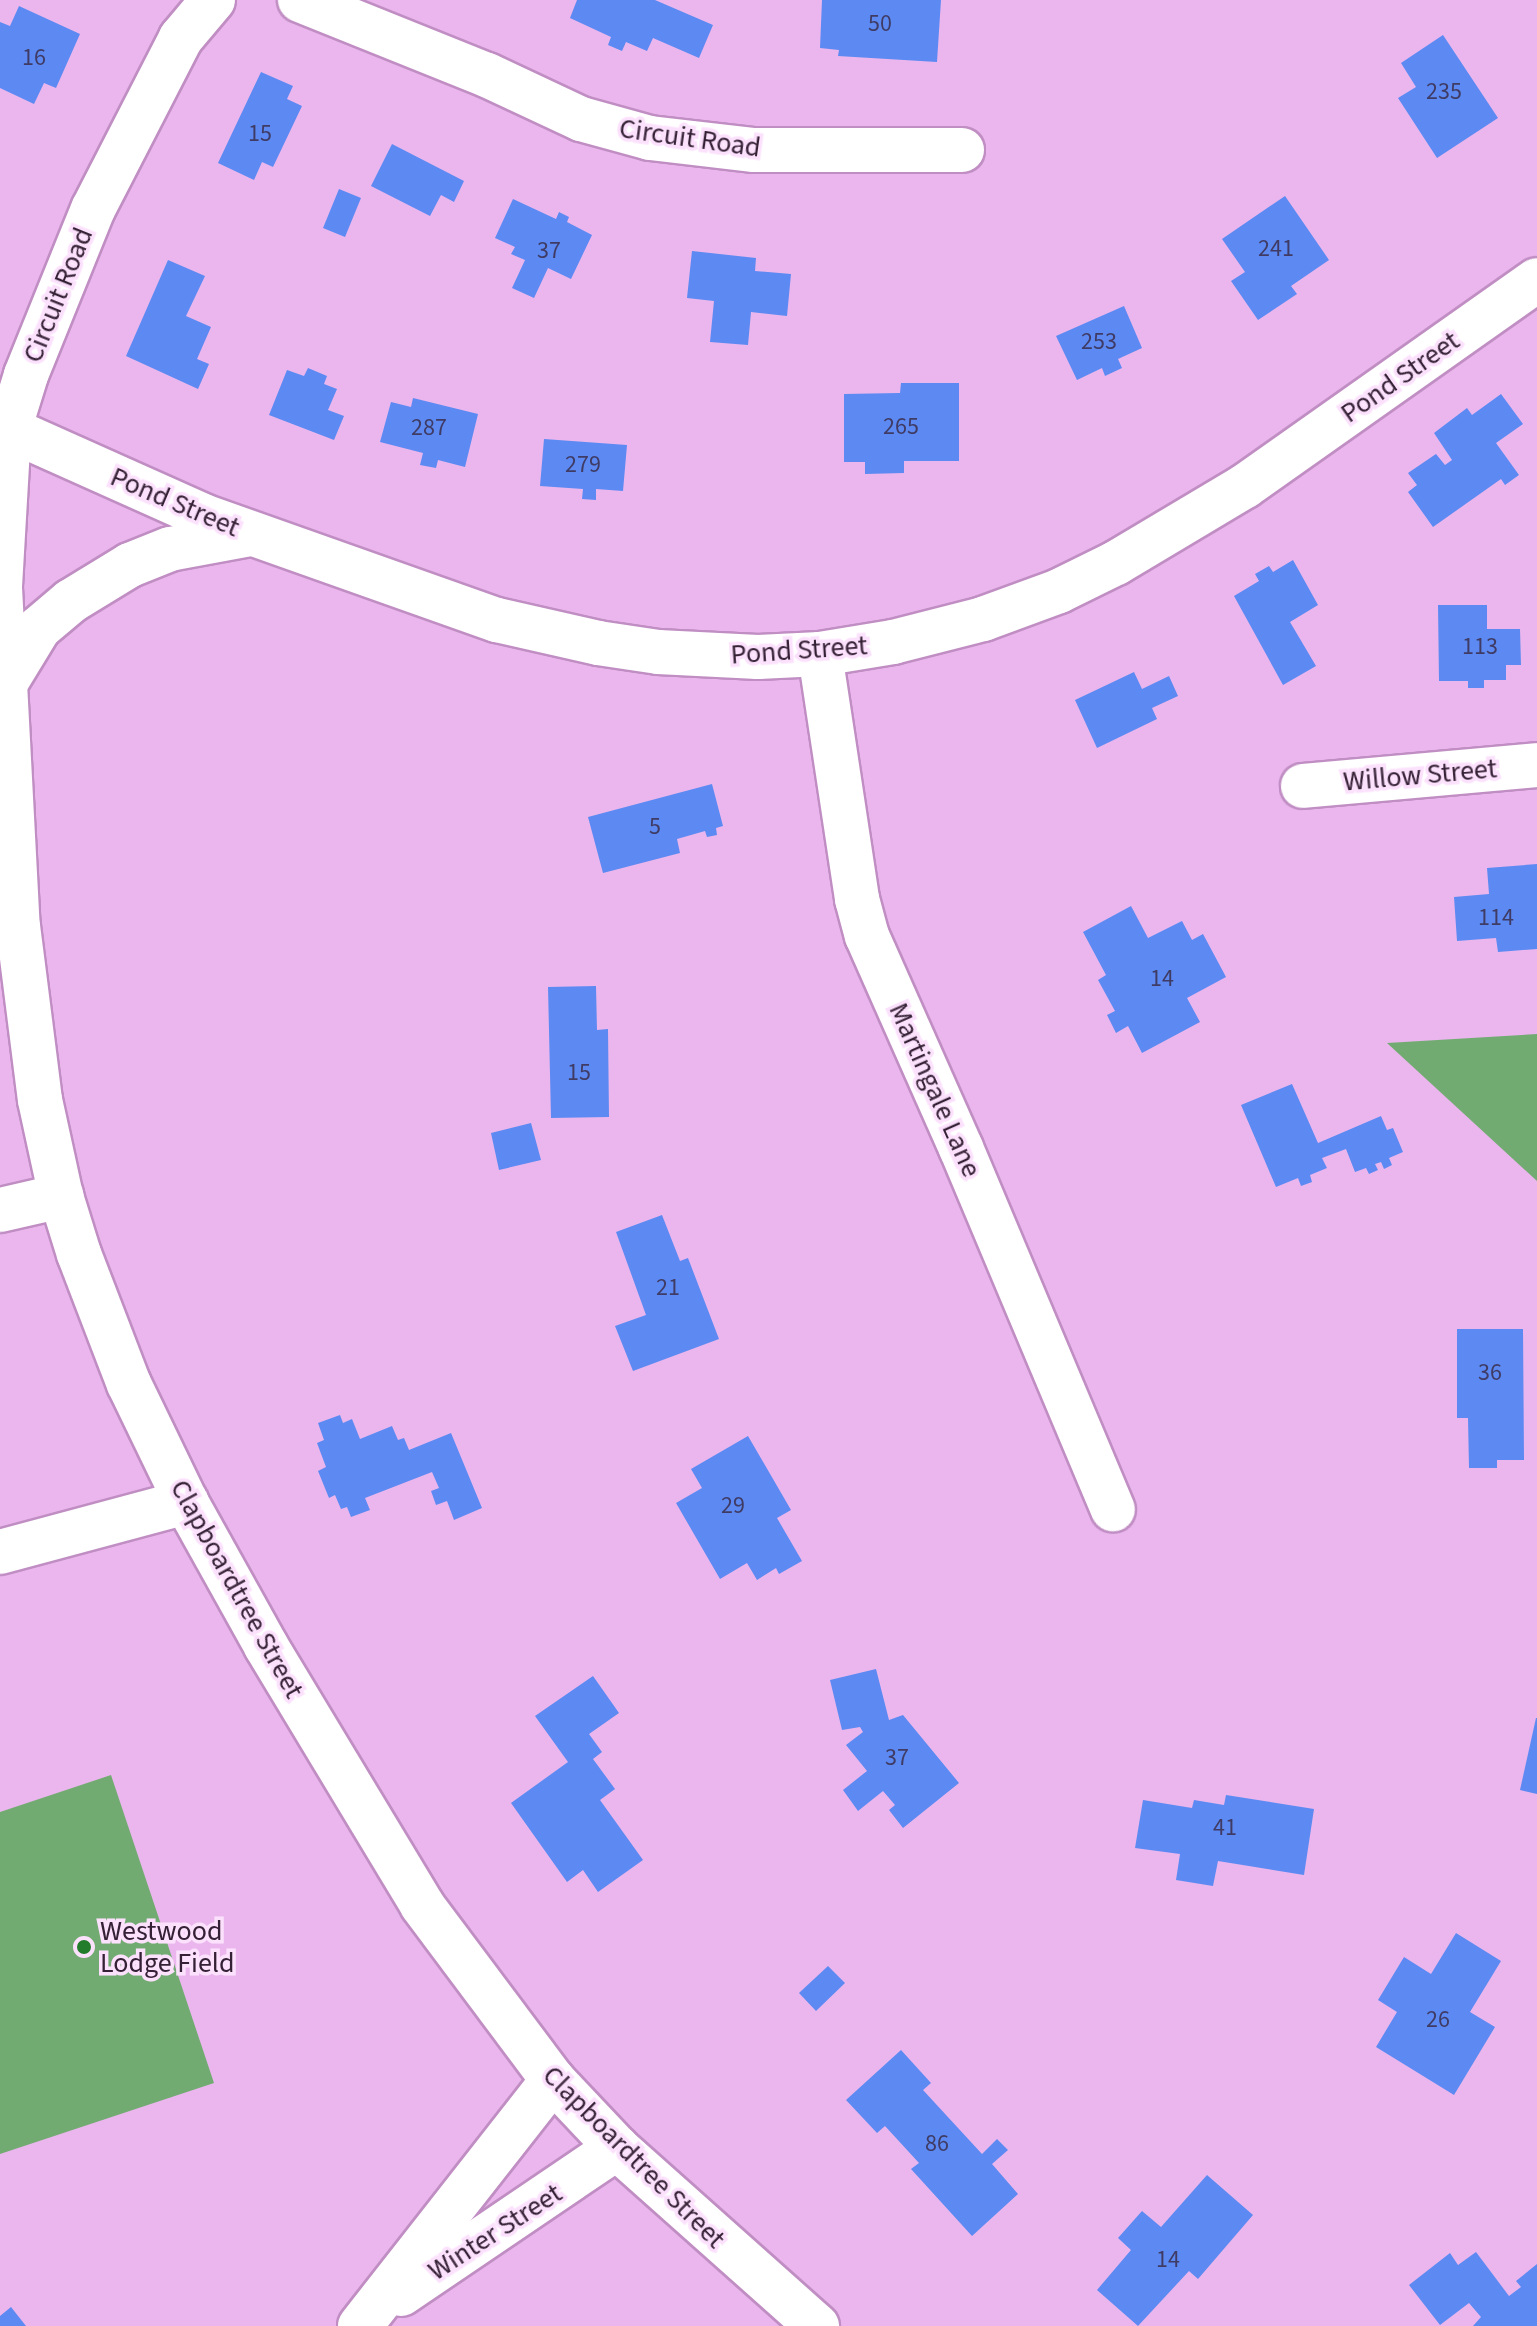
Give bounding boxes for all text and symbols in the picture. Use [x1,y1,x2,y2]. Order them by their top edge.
house number: 50 [868,10,892,38]
house number: 16 [22,44,46,72]
house number: 235 [1426,78,1462,106]
street label: Circuit Road [617,111,763,165]
house number: 15 [248,120,272,148]
street label: Circuit Road [16,223,100,367]
house number: 241 [1258,235,1294,263]
house number: 37 [537,237,561,265]
street label: Pond Street [1334,324,1466,430]
house number: 253 [1081,328,1117,356]
house number: 265 [883,413,919,441]
house number: 287 [411,414,447,442]
house number: 279 [565,451,601,479]
street label: Pond Street [105,460,245,544]
street label: Pond Street [730,628,868,672]
house number: 113 [1462,633,1498,661]
street label: Willow Street [1342,752,1498,798]
house number: 5 [649,813,661,841]
house number: 114 [1478,904,1514,932]
house number: 14 [1150,965,1174,993]
street label: Martingale Lane [882,998,988,1182]
house number: 15 [567,1059,591,1087]
house number: 21 [656,1274,680,1302]
house number: 36 [1478,1359,1502,1387]
street label: Clapboardtree Street [163,1474,311,1704]
house number: 29 [721,1492,745,1520]
house number: 37 [885,1744,909,1772]
house number: 41 [1213,1814,1237,1842]
place label: Westwood Lodge Field [100,1914,234,1980]
marker: Westwood Lodge Field [75,1938,93,1956]
house number: 26 [1426,2006,1450,2034]
street label: Clapboardtree Street [536,2059,732,2255]
house number: 86 [925,2130,949,2158]
street label: Winter Street [422,2176,568,2288]
house number: 14 [1156,2246,1180,2274]

